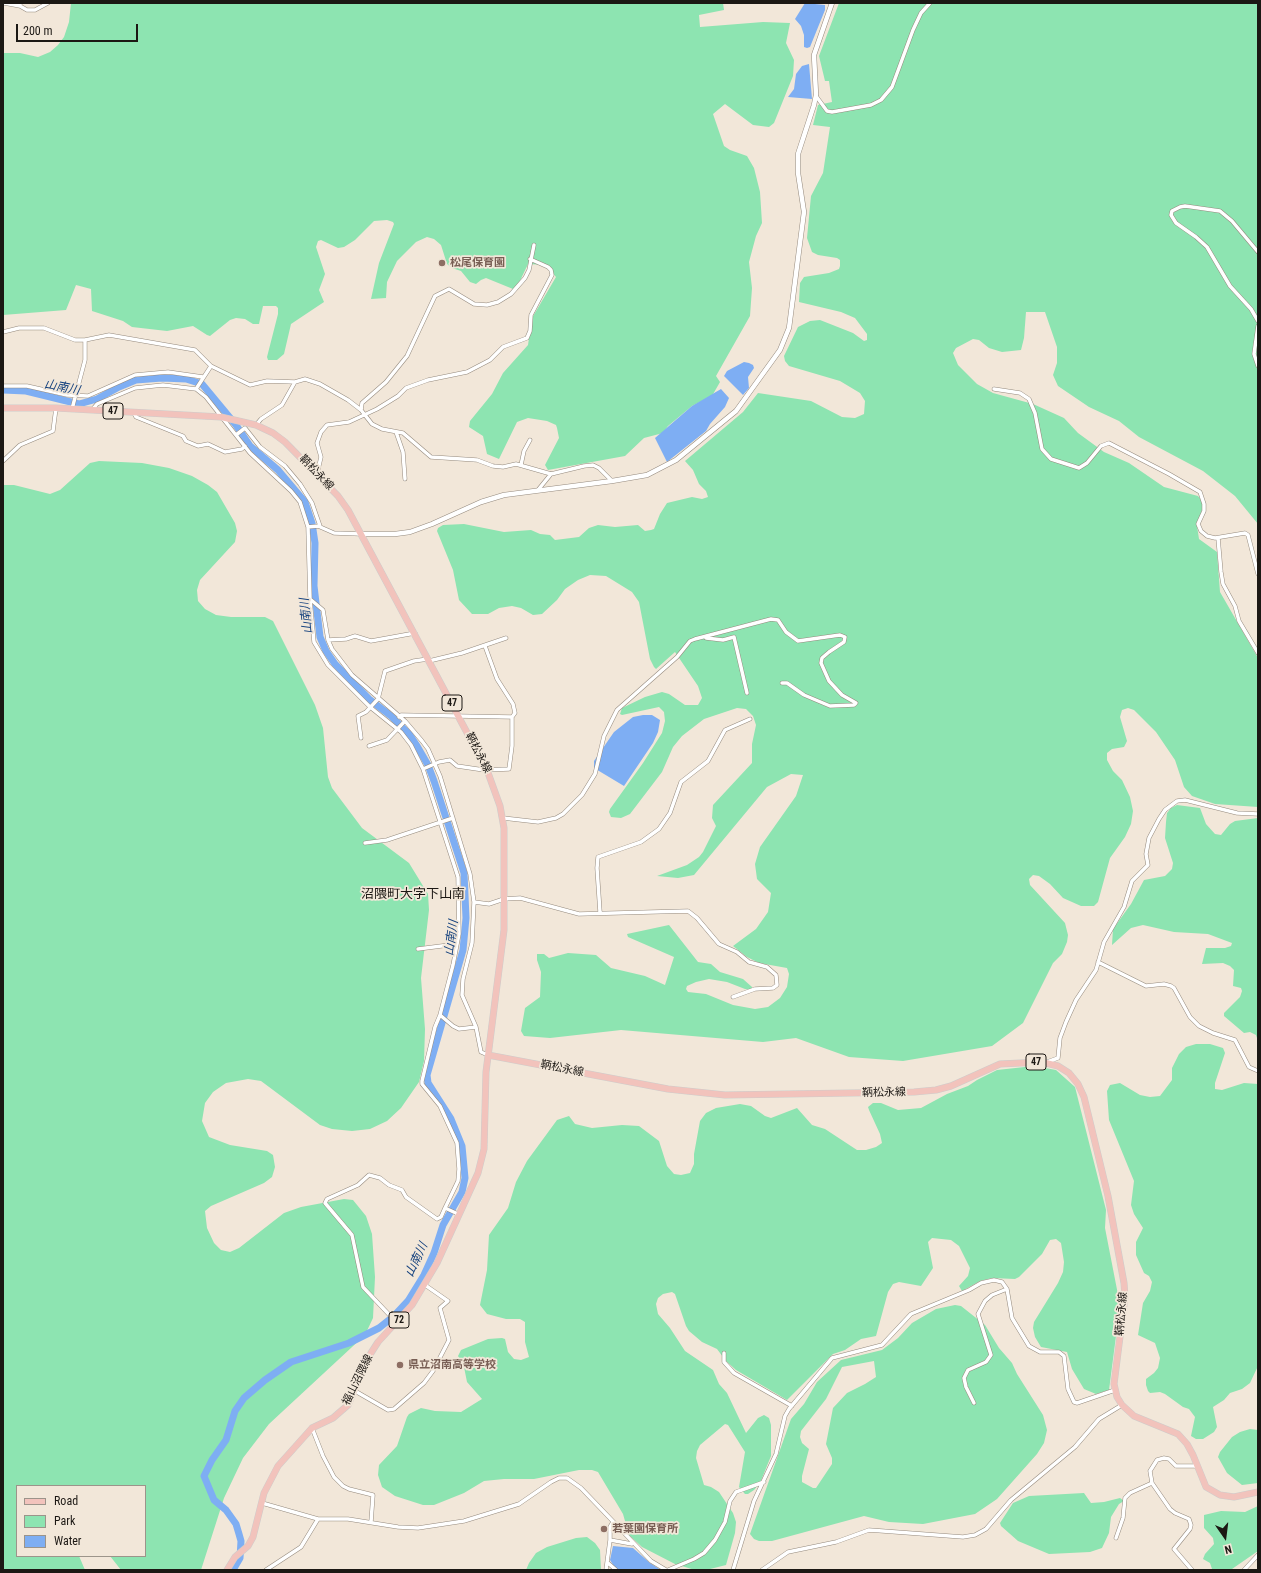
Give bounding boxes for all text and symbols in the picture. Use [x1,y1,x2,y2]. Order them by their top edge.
scale bar [18,16,140,42]
text: 200 m [23,24,53,38]
place label: 松尾保育園 [450,256,505,270]
marker: 松尾保育園 [437,258,447,268]
water label: 山南川 [43,377,81,399]
road number: 47 [103,403,123,419]
street label: 鞆松永線 [296,453,336,493]
water label: 山南川 [298,597,316,635]
road number: 47 [442,695,462,711]
street label: 鞆松永線 [462,730,494,776]
district label: 沼隈町大字下山南 [361,887,465,903]
water label: 山南川 [442,919,462,957]
road number: 47 [1026,1054,1046,1070]
street label: 鞆松永線 [539,1058,585,1080]
street label: 鞆松永線 [862,1086,906,1100]
water label: 山南川 [403,1241,431,1279]
street label: 鞆松永線 [1114,1292,1130,1336]
road number: 72 [389,1312,409,1328]
street label: 福山沼隈線 [340,1352,376,1408]
place label: 県立沼南高等学校 [408,1358,496,1372]
marker: 県立沼南高等学校 [395,1360,405,1370]
legend [16,1485,146,1557]
text: Road [54,1494,78,1508]
text: Park [54,1514,75,1528]
north arrow [1205,1517,1245,1557]
place label: 若葉園保育所 [612,1522,678,1536]
marker: 若葉園保育所 [599,1524,609,1534]
text: Water [54,1534,82,1548]
text: N [1223,1542,1233,1556]

